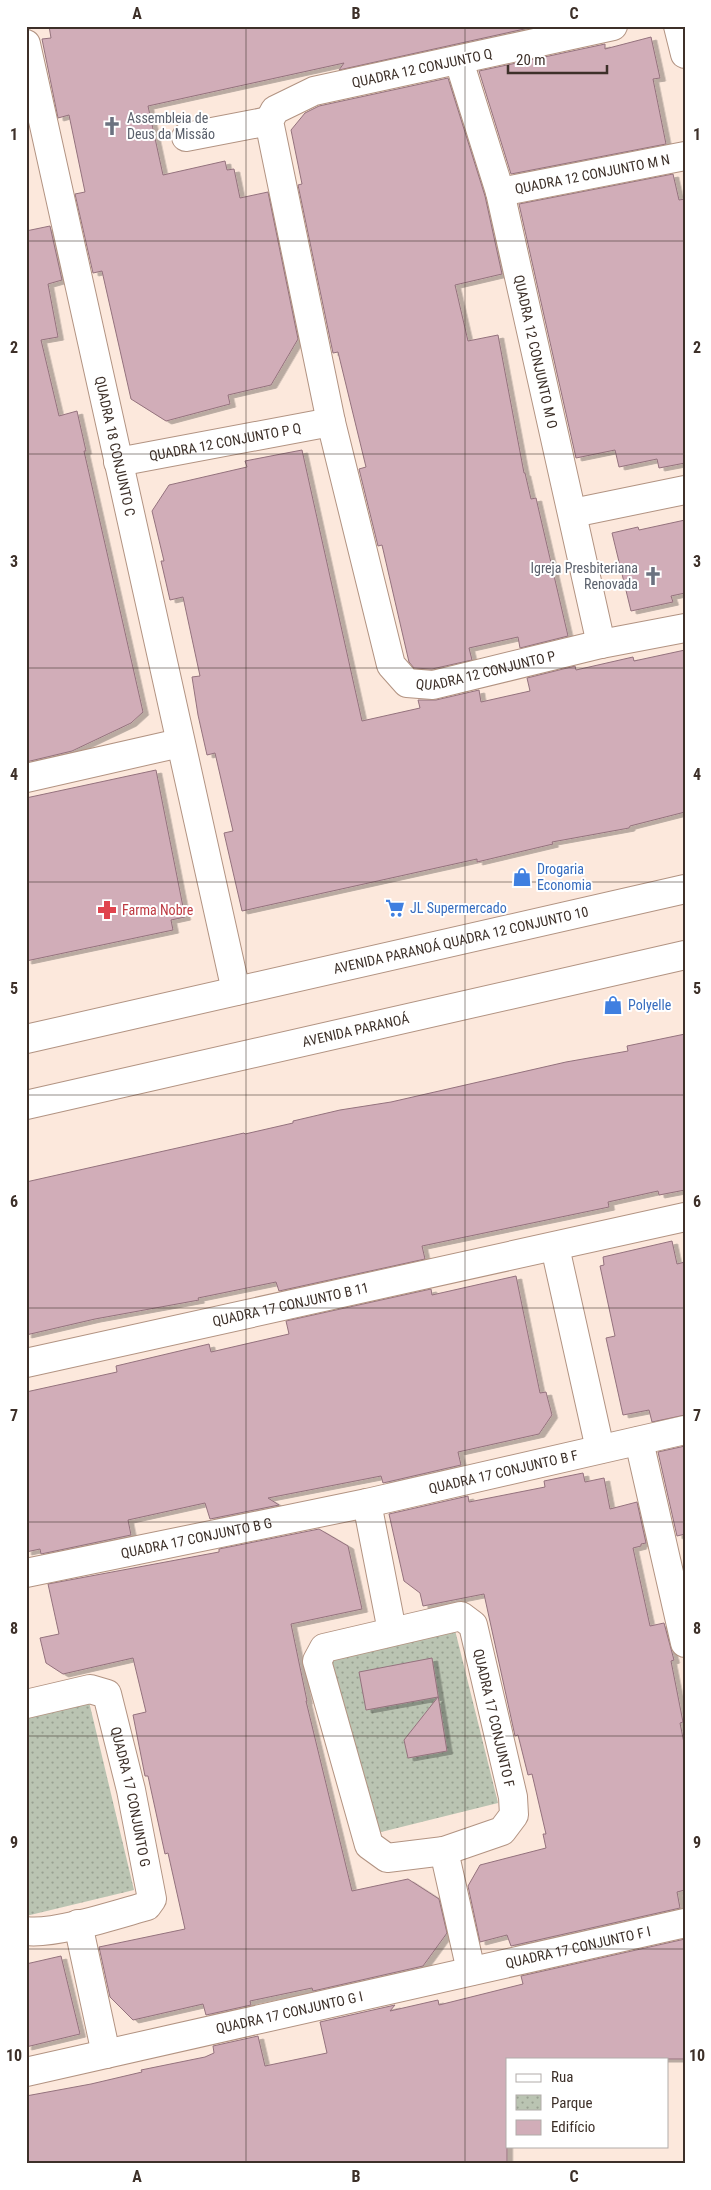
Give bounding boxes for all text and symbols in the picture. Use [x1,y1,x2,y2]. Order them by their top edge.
text: A [132,4,142,23]
text: B [352,4,361,23]
text: C [569,4,579,23]
scale bar [508,42,607,74]
street label: QUADRA 12 CONJUNTO Q [350,45,494,91]
text: 20 m [516,51,546,69]
place label: Assembleia de Deus da Missão [127,110,215,142]
church icon: Assembleia de Deus da Missão [101,115,123,137]
text: 1 [10,125,18,144]
text: 1 [693,125,701,144]
street label: QUADRA 12 CONJUNTO M N [513,151,671,197]
street label: QUADRA 12 CONJUNTO M O [511,273,561,430]
text: 2 [10,338,18,357]
text: 2 [693,338,701,357]
street label: QUADRA 18 CONJUNTO C [92,375,138,518]
street label: QUADRA 12 CONJUNTO P Q [148,420,302,464]
text: 3 [10,552,18,571]
text: 3 [693,552,701,571]
place label: Igreja Presbiteriana Renovada [531,560,638,592]
church icon: Igreja Presbiteriana Renovada [642,565,664,587]
street label: QUADRA 12 CONJUNTO P [415,647,557,693]
text: 4 [10,765,18,784]
text: 4 [693,765,701,784]
place label: Drogaria Economia [537,861,592,893]
shop icon: Drogaria Economia [511,866,533,888]
supermarket icon: JL Supermercado [384,897,406,919]
pharmacy icon: Farma Nobre [96,899,118,921]
place label: JL Supermercado [410,900,507,916]
place label: Farma Nobre [122,902,194,918]
street label: AVENIDA PARANOÁ QUADRA 12 CONJUNTO 10 [332,903,590,977]
text: 5 [10,979,18,998]
text: 5 [693,979,701,998]
shop icon: Polyelle [602,994,624,1016]
place label: Polyelle [628,997,672,1013]
street label: AVENIDA PARANOÁ [301,1009,411,1050]
text: 6 [10,1192,18,1211]
text: 6 [693,1192,701,1211]
street label: QUADRA 17 CONJUNTO B 11 [211,1279,370,1329]
text: 7 [10,1406,18,1425]
text: 7 [693,1406,701,1425]
street label: QUADRA 17 CONJUNTO B F [427,1447,580,1497]
street label: QUADRA 17 CONJUNTO B G [119,1515,274,1561]
text: 8 [10,1619,18,1638]
text: 8 [693,1619,701,1638]
street label: QUADRA 17 CONJUNTO F [470,1647,518,1789]
street label: QUADRA 17 CONJUNTO G [107,1725,154,1868]
text: 9 [10,1833,18,1852]
text: 9 [693,1833,701,1852]
street label: QUADRA 17 CONJUNTO F I [504,1923,652,1971]
street label: QUADRA 17 CONJUNTO G I [214,1988,364,2037]
text: 10 [6,2046,22,2065]
text: 10 [689,2046,705,2065]
legend [506,2058,668,2148]
text: Rua [551,2068,573,2086]
text: Parque [551,2094,593,2112]
text: Edifício [551,2118,595,2136]
text: A [132,2167,142,2186]
text: B [352,2167,361,2186]
text: C [569,2167,579,2186]

